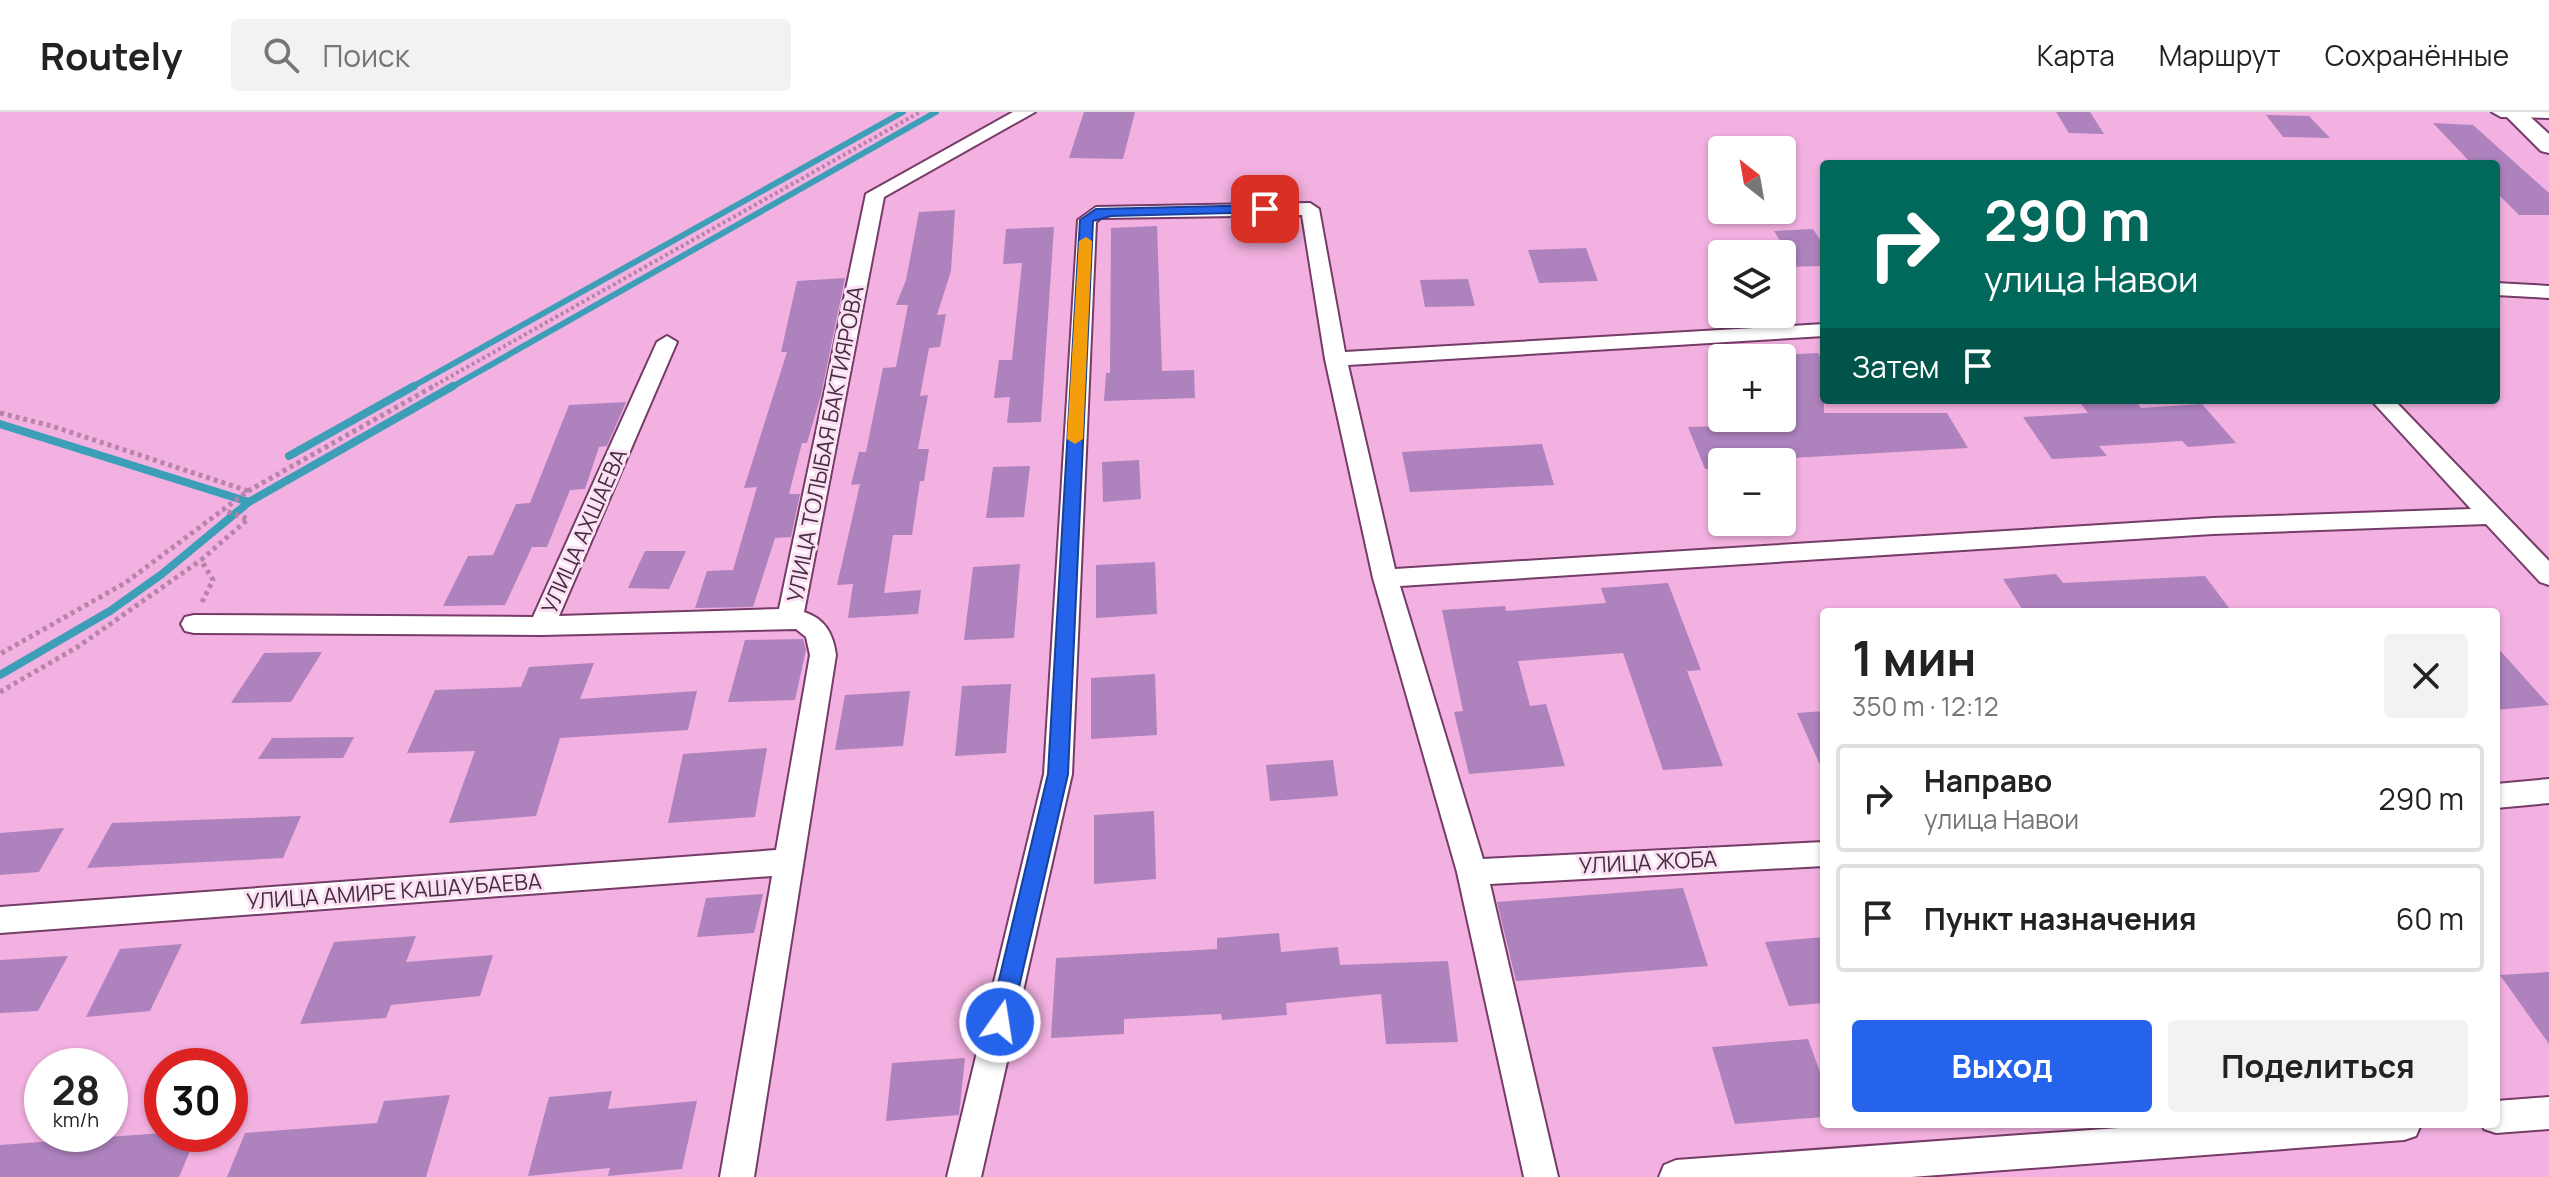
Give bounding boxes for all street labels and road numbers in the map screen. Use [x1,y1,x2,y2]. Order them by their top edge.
street label: УЛИЦА ТОЛЫБАЯ БАКТИЯРОВА [780,283,870,605]
street label: УЛИЦА АХШАЕВА [534,444,634,618]
street label: УЛИЦА ЖОБА [1578,843,1718,881]
street label: УЛИЦА АМИРЕ КАШАУБАЕВА [245,866,543,916]

